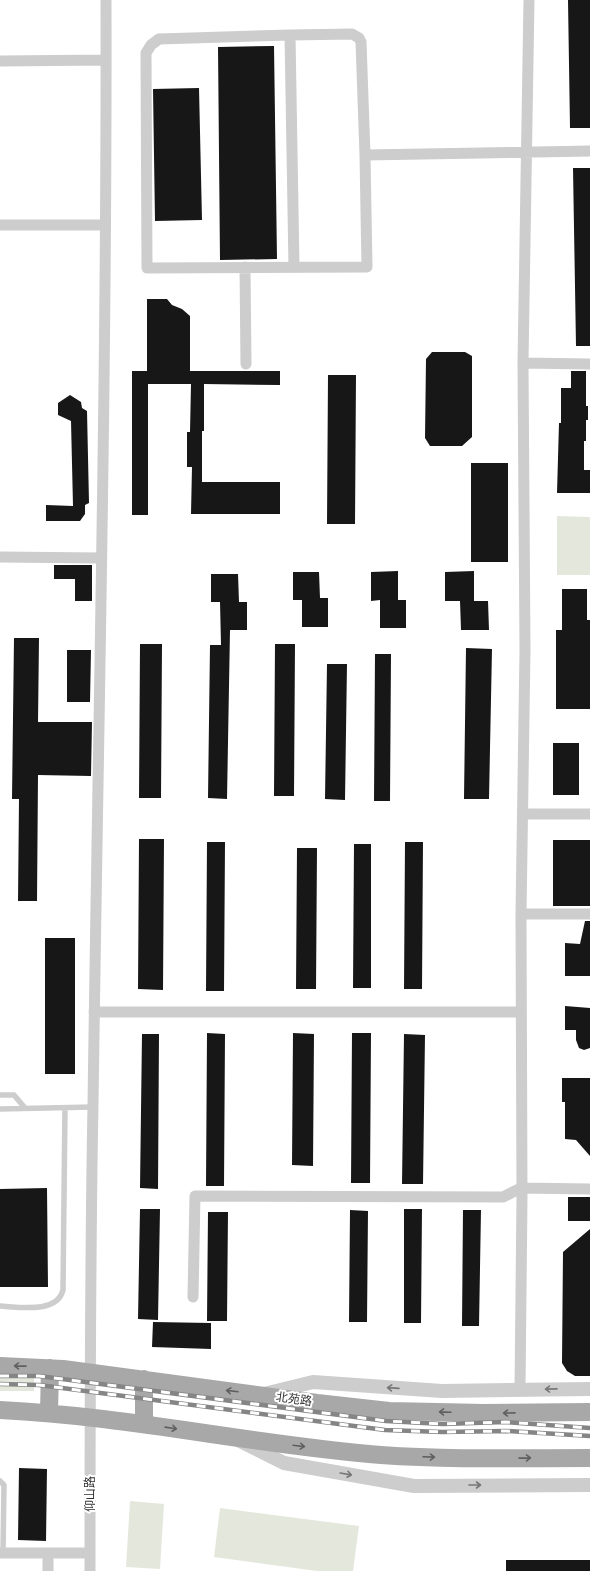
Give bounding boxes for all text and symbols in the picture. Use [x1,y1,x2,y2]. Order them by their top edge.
one-way arrow [14,1362,27,1370]
one-way arrow [387,1384,400,1392]
one-way arrow [545,1385,558,1393]
one-way arrow [226,1387,239,1395]
street label: 北苑路 [275,1390,313,1408]
one-way arrow [439,1408,452,1416]
one-way arrow [503,1409,516,1417]
one-way arrow [164,1424,177,1432]
one-way arrow [292,1442,305,1449]
one-way arrow [422,1453,435,1460]
one-way arrow [518,1454,531,1462]
one-way arrow [339,1470,352,1478]
street label: 仰山路 [83,1476,97,1512]
one-way arrow [468,1481,481,1489]

